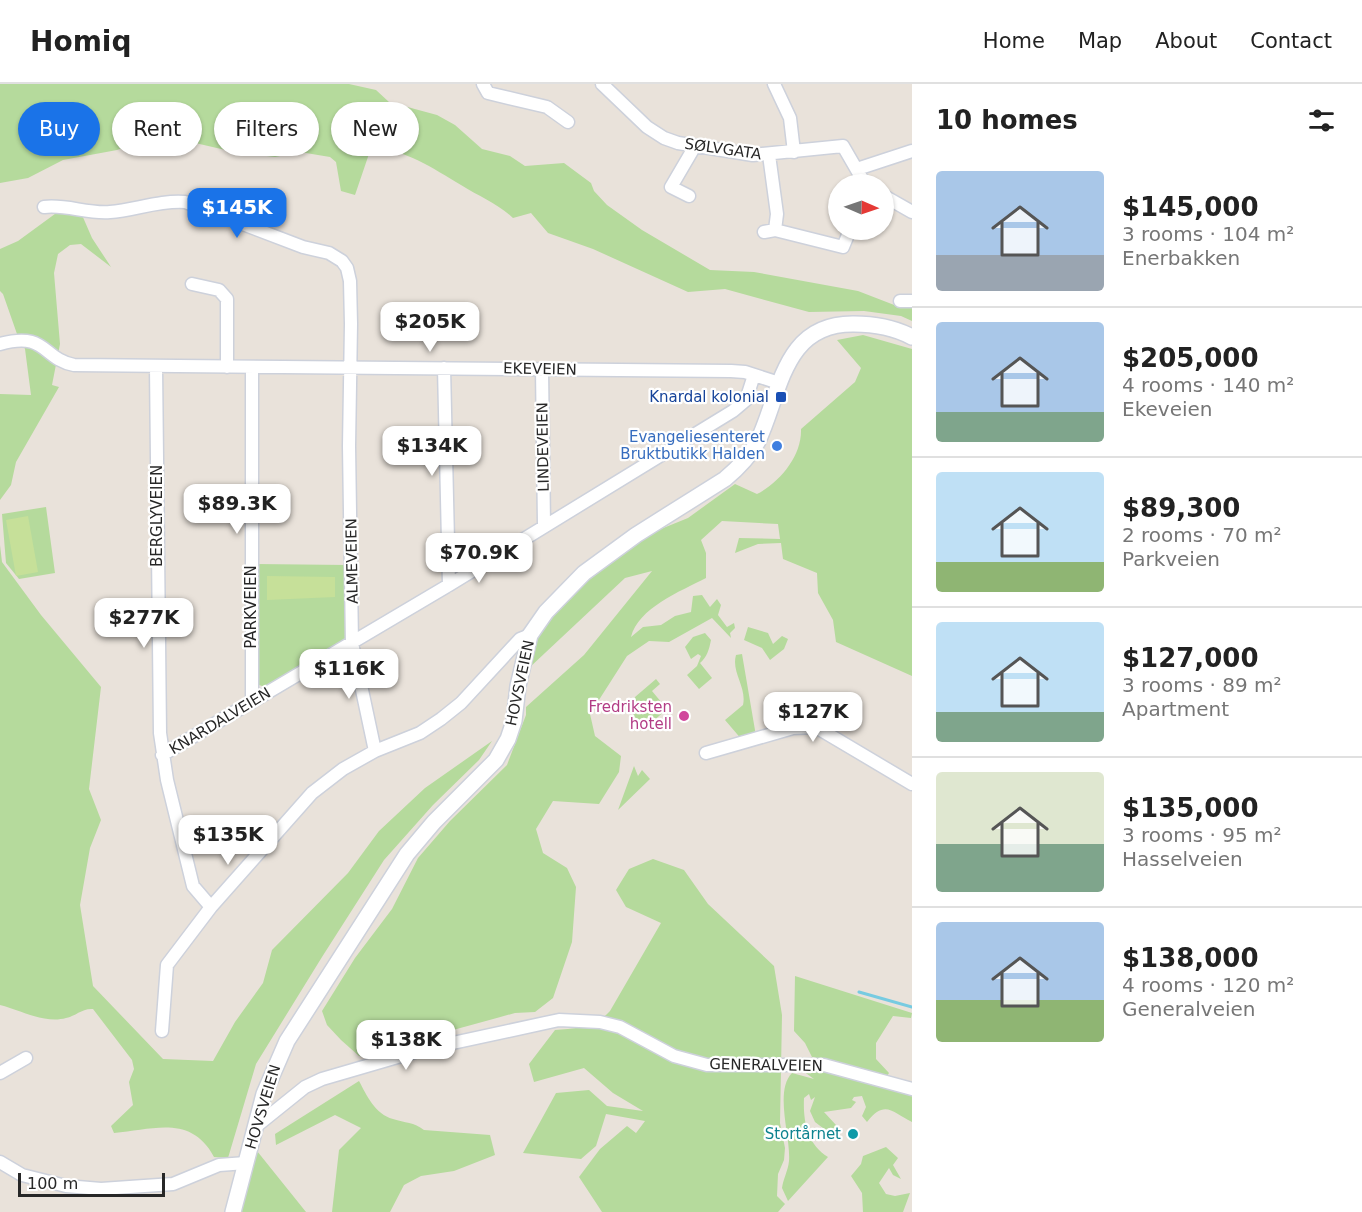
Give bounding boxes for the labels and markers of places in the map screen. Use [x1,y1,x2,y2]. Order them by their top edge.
pin: $145K [195,188,279,239]
pin: $205K [388,302,472,353]
place label: Knardal kolonial [649,388,769,406]
marker: Knardal kolonial [774,390,788,404]
pin: $134K [390,426,474,477]
place label: Evangeliesenteret Bruktbutikk Halden [620,428,765,463]
marker: Evangeliesenteret Bruktbutikk Halden [770,439,784,453]
pin: $89.3K [188,484,286,535]
pin: $70.9K [430,533,528,584]
pin: $277K [102,598,186,649]
pin: $116K [307,649,391,700]
pin: $127K [771,692,855,743]
place label: Fredriksten hotell [588,698,672,733]
marker: Fredriksten hotell [677,709,691,723]
pin: $135K [186,815,270,866]
pin: $138K [364,1020,448,1071]
place label: Stortårnet [765,1125,841,1143]
marker: Stortårnet [846,1127,860,1141]

